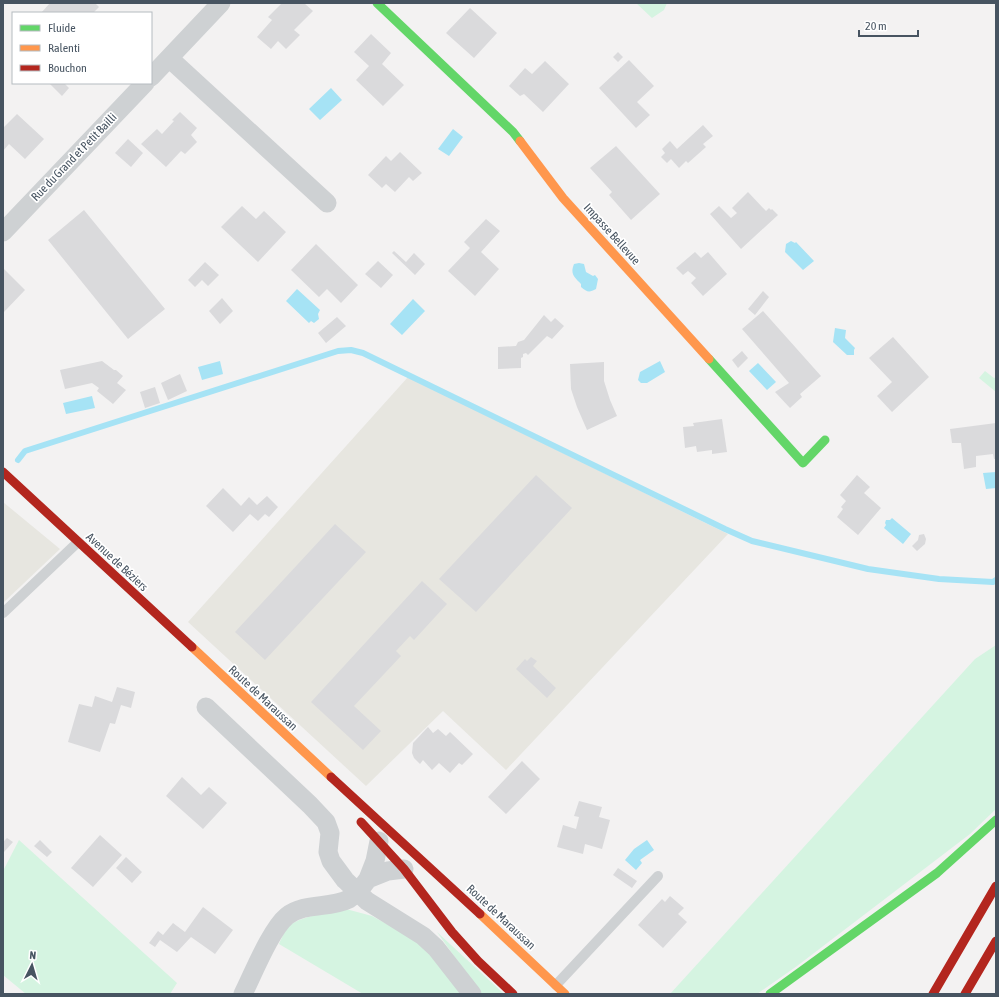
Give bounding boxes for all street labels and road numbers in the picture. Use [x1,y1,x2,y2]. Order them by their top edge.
street label: Rue du Grand et Petit Bailli [28,110,120,204]
street label: Impasse Bellevue [581,201,643,267]
street label: Avenue de Béziers [83,530,151,594]
street label: Route de Maraussan [226,663,300,733]
street label: Route de Maraussan [464,882,538,952]

